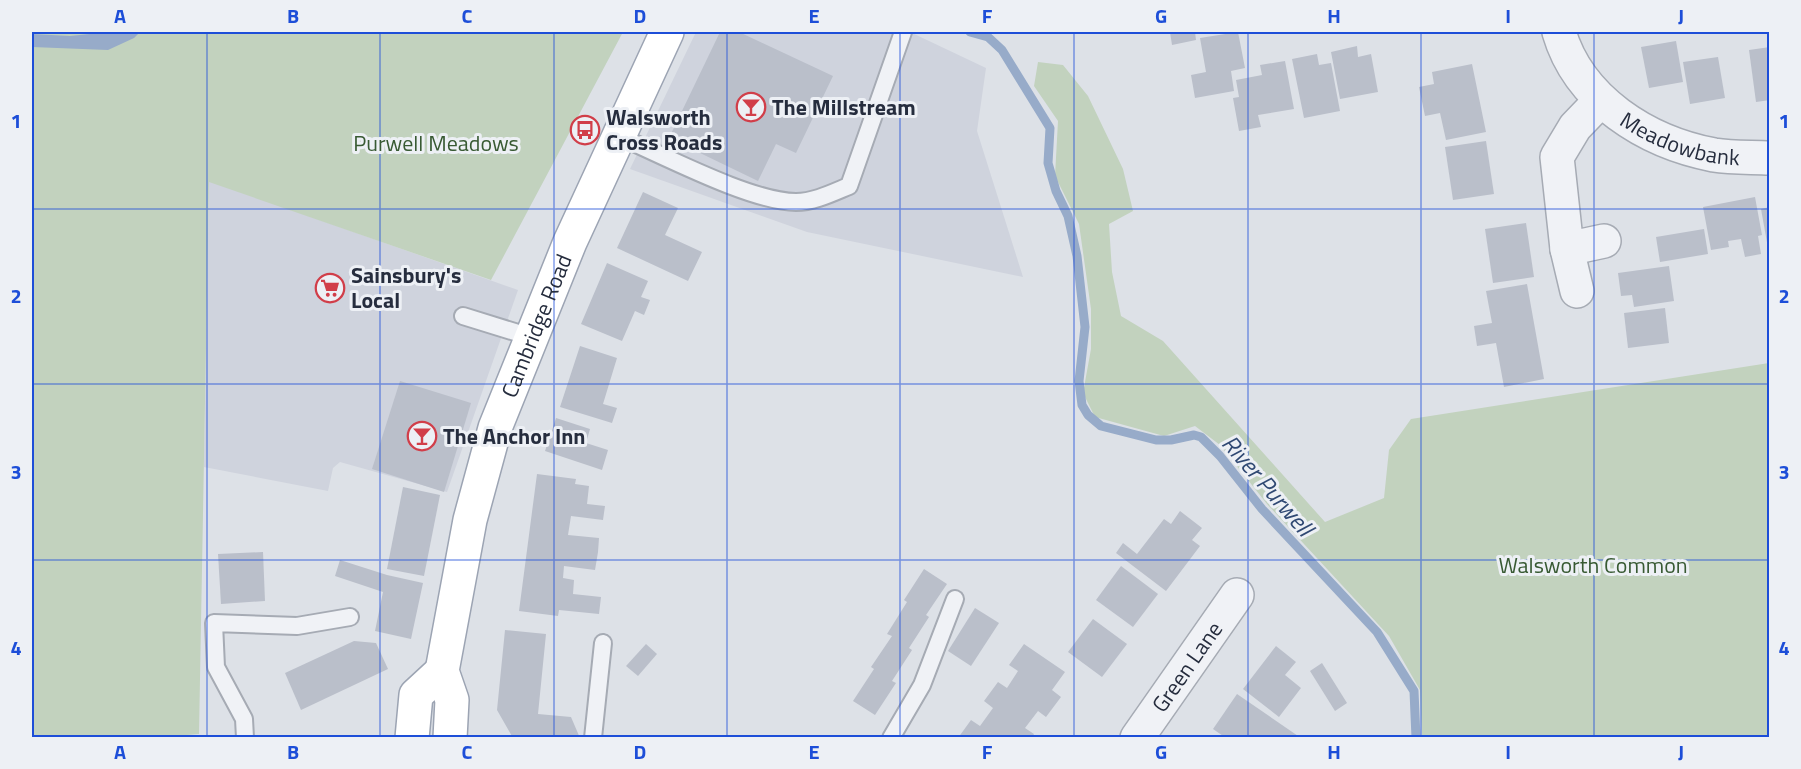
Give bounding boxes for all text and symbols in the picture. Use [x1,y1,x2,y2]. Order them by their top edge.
text: A [114,0,126,31]
text: B [287,0,299,31]
text: C [462,0,473,31]
text: D [634,0,646,31]
text: E [808,0,820,31]
text: F [982,0,993,31]
text: G [1155,0,1167,31]
text: H [1327,0,1341,31]
text: I [1505,0,1511,31]
text: J [1678,0,1684,31]
place label: The Millstream [772,90,916,124]
bar icon: The Millstream [735,91,767,123]
place label: Walsworth Cross Roads [606,100,722,159]
street label: Meadowbank [1613,103,1741,174]
text: 1 [10,105,22,136]
text: 1 [1778,105,1790,136]
bus stop icon: Walsworth Cross Roads [569,114,601,146]
park label: Purwell Meadows [353,126,519,160]
street label: Cambridge Road [492,249,580,402]
place label: Sainsbury's Local [351,258,461,317]
supermarket icon: Sainsbury's Local [314,272,346,304]
text: 2 [10,280,22,311]
text: 2 [1778,280,1790,311]
place label: The Anchor Inn [443,419,586,453]
bar icon: The Anchor Inn [406,420,438,452]
water label: River Purwell [1214,426,1324,546]
text: 3 [10,456,22,487]
text: 3 [1778,456,1790,487]
park label: Walsworth Common [1498,548,1688,582]
street label: Green Lane [1143,614,1231,719]
text: 4 [10,632,22,663]
text: 4 [1778,632,1790,663]
text: A [114,736,126,767]
text: B [287,736,299,767]
text: C [462,736,473,767]
text: D [634,736,646,767]
text: E [808,736,820,767]
text: F [982,736,993,767]
text: G [1155,736,1167,767]
text: H [1327,736,1341,767]
text: I [1505,736,1511,767]
text: J [1678,736,1684,767]

